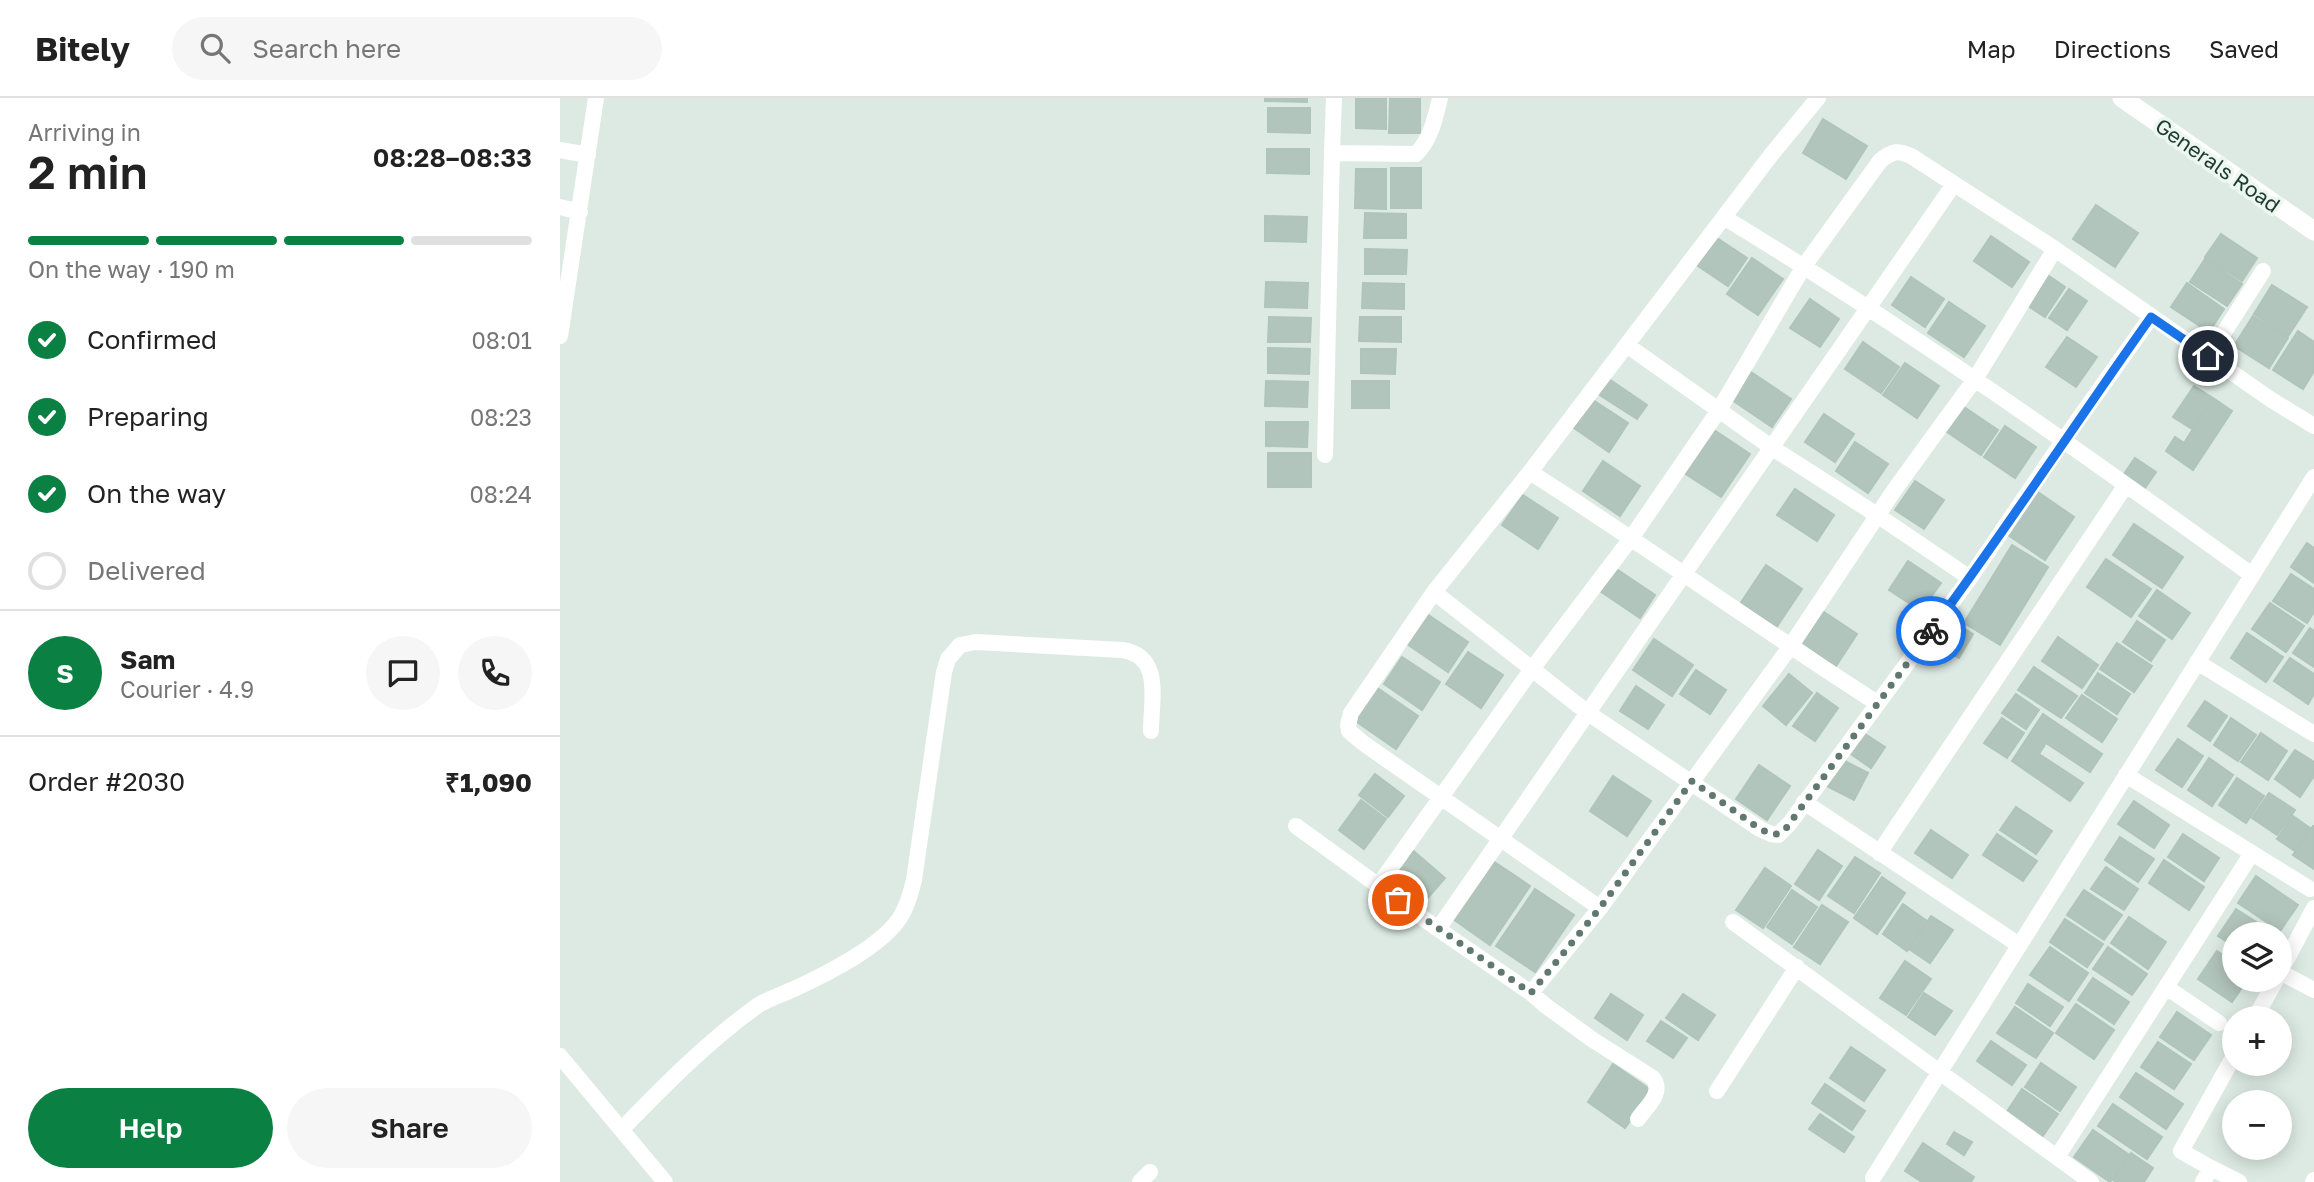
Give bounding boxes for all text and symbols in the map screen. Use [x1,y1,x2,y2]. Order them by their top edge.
search box [172,17,662,80]
text: Bitely [35,29,130,68]
icon: search [196,29,234,67]
text: Search here [252,33,401,64]
text: Map [1967,34,2016,63]
text: Directions [2054,34,2171,63]
text: Saved [2209,34,2279,63]
street label: Generals Road [2151,112,2285,218]
text: Arriving in [28,118,141,146]
text: 08:28–08:33 [373,142,532,173]
text: 2 min [28,144,148,199]
text: On the way · 190 m [28,255,235,283]
icon: check [28,321,66,359]
text: Confirmed [87,324,217,355]
text: 08:01 [471,326,532,354]
pin [2178,326,2238,386]
icon: home [2189,337,2227,375]
icon: check [28,398,66,436]
text: Preparing [87,401,209,432]
text: 08:23 [470,403,532,431]
icon: check [28,475,66,513]
text: On the way [87,478,226,509]
text: 08:24 [469,480,532,508]
text: Delivered [87,555,206,586]
courier [1896,596,1966,666]
icon: bike [1912,612,1950,650]
button: chat [366,636,440,710]
button: phone [458,636,532,710]
text: Sam [120,644,175,675]
text: S [56,658,74,689]
text: Courier · 4.9 [120,675,254,703]
text: Order #2030 [28,766,185,797]
text: ₹1,090 [445,767,532,798]
pin [1368,870,1428,930]
icon: bag [1379,881,1417,919]
map controls [2222,922,2292,1160]
button: layers [2222,922,2292,992]
button: + [2222,1006,2292,1076]
button: Help [28,1088,273,1168]
button: Share [287,1088,532,1168]
button: − [2222,1090,2292,1160]

